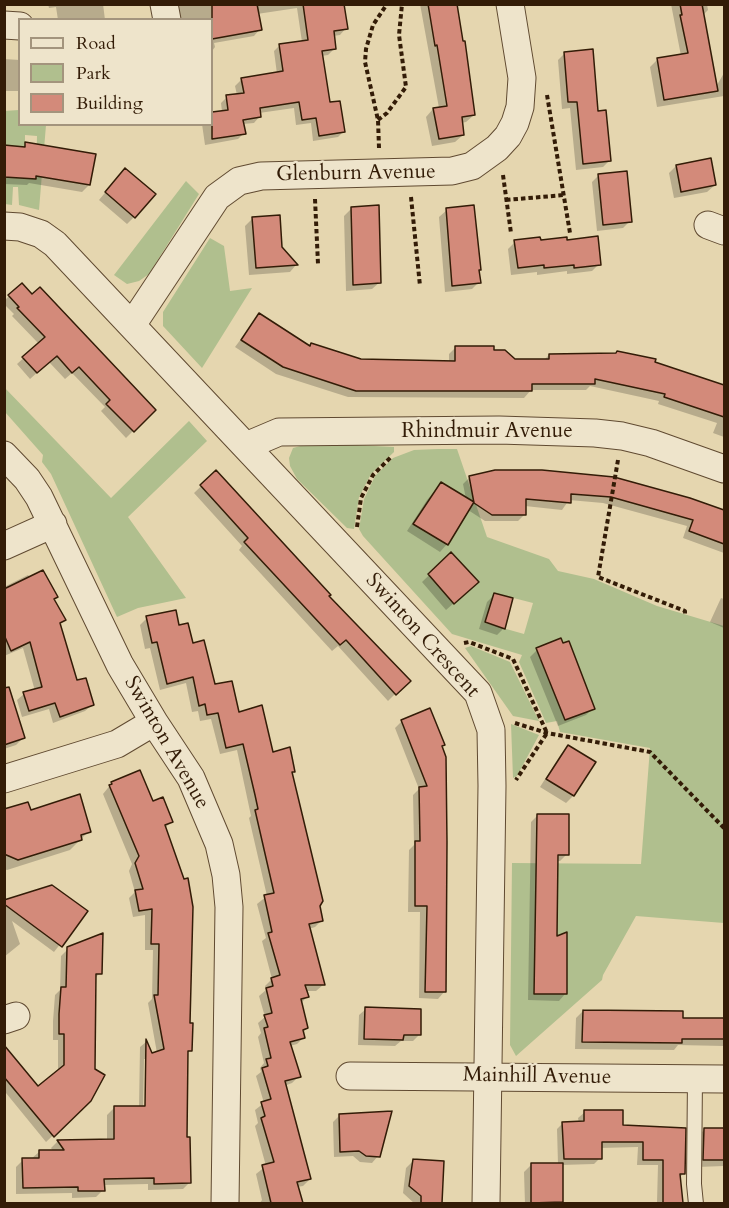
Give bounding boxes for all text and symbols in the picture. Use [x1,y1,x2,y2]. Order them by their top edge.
legend [18,18,213,126]
text: Road [76,31,116,56]
text: Park [76,61,111,86]
text: Building [76,91,143,116]
street label: Glenburn Avenue [276,160,436,188]
street label: Rhindmuir Avenue [401,419,573,445]
street label: Swinton Crescent [360,569,484,703]
street label: Swinton Avenue [118,672,214,814]
street label: Mainhill Avenue [463,1063,611,1091]

